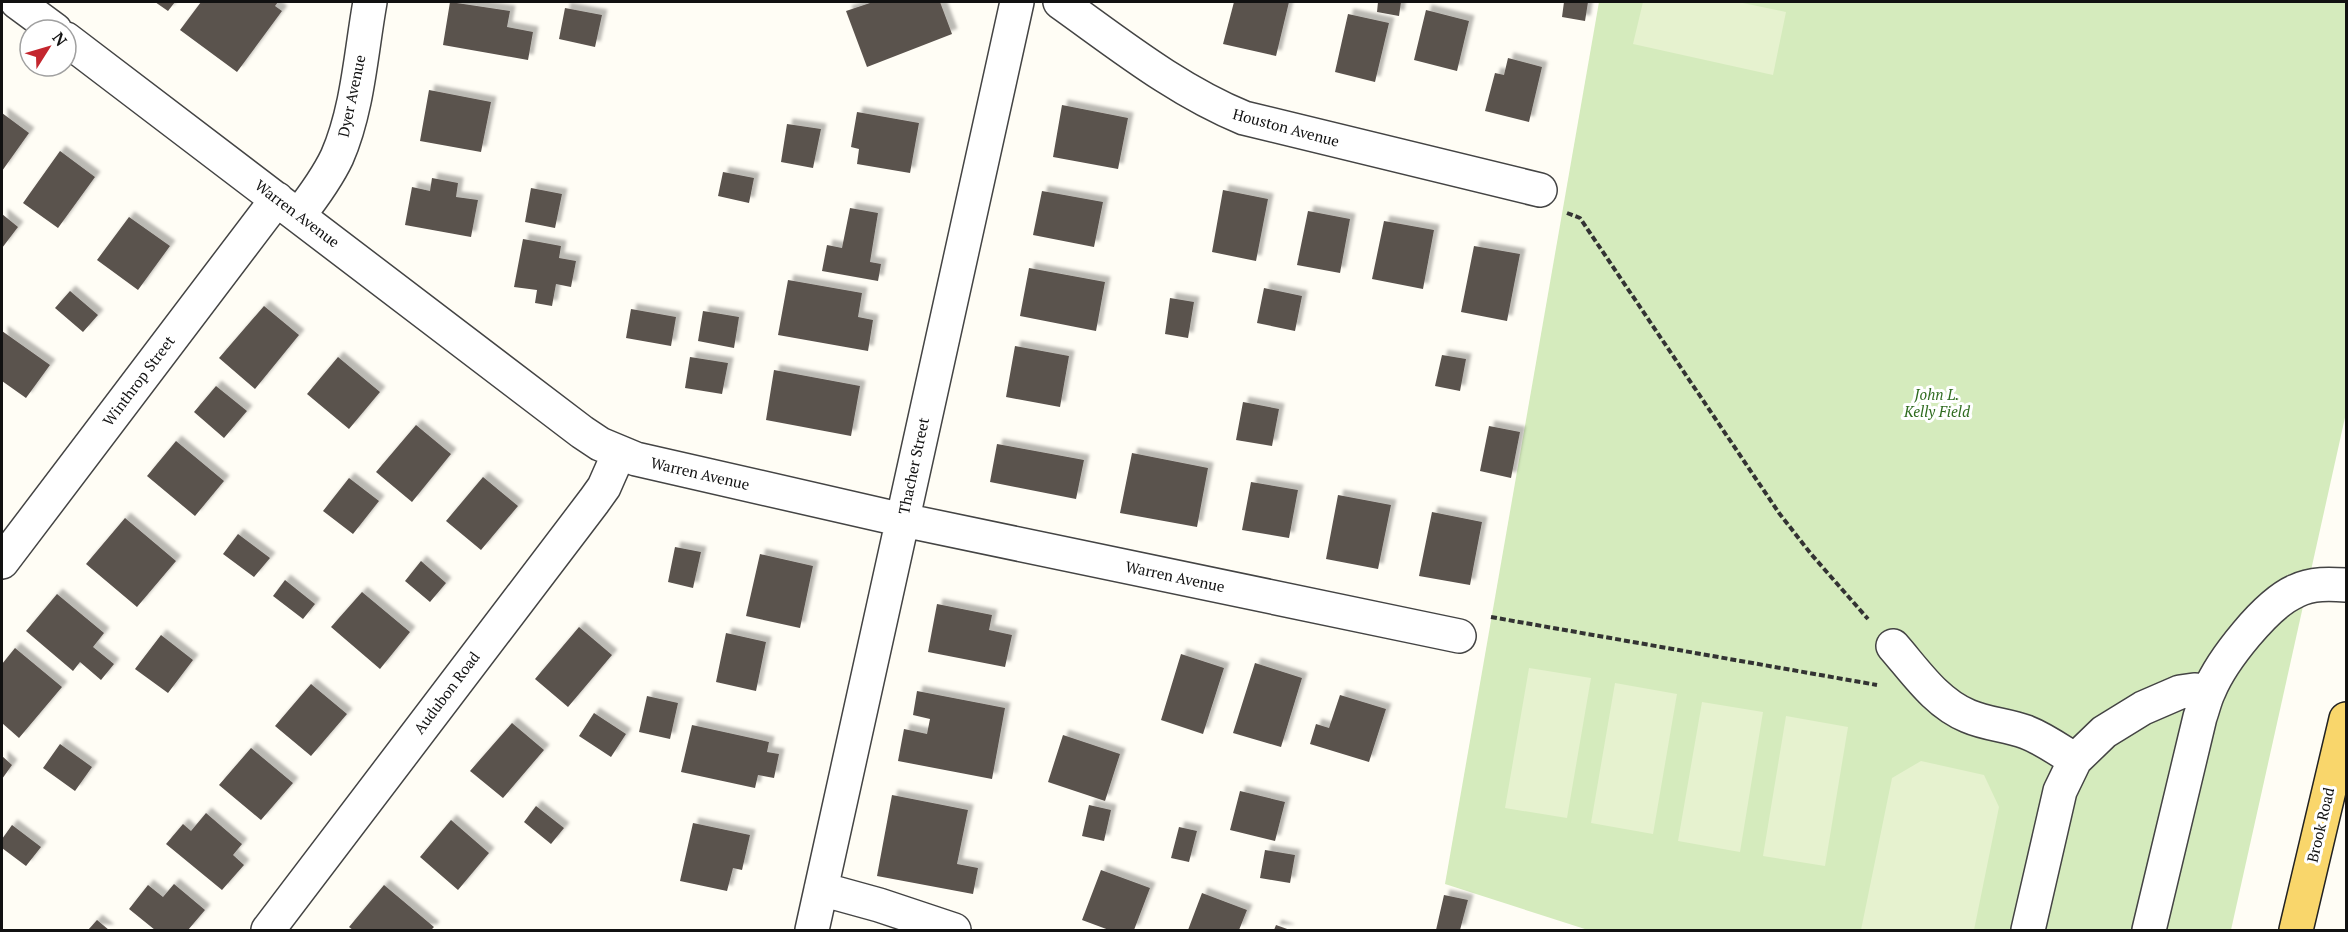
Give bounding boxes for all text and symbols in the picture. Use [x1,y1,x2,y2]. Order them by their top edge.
north arrow [18,18,78,78]
text: N [48,28,72,50]
street label: Dyer Avenue [333,53,370,139]
street label: Houston Avenue [1231,103,1342,151]
street label: Warren Avenue [251,175,344,252]
street label: Winthrop Street [98,331,179,430]
park label: John L. Kelly Field [1903,384,1971,421]
street label: Thacher Street [893,415,933,516]
street label: Warren Avenue [649,452,752,494]
street label: Warren Avenue [1124,556,1227,596]
street label: Audubon Road [409,647,484,738]
street label: Brook Road [2302,785,2338,864]

